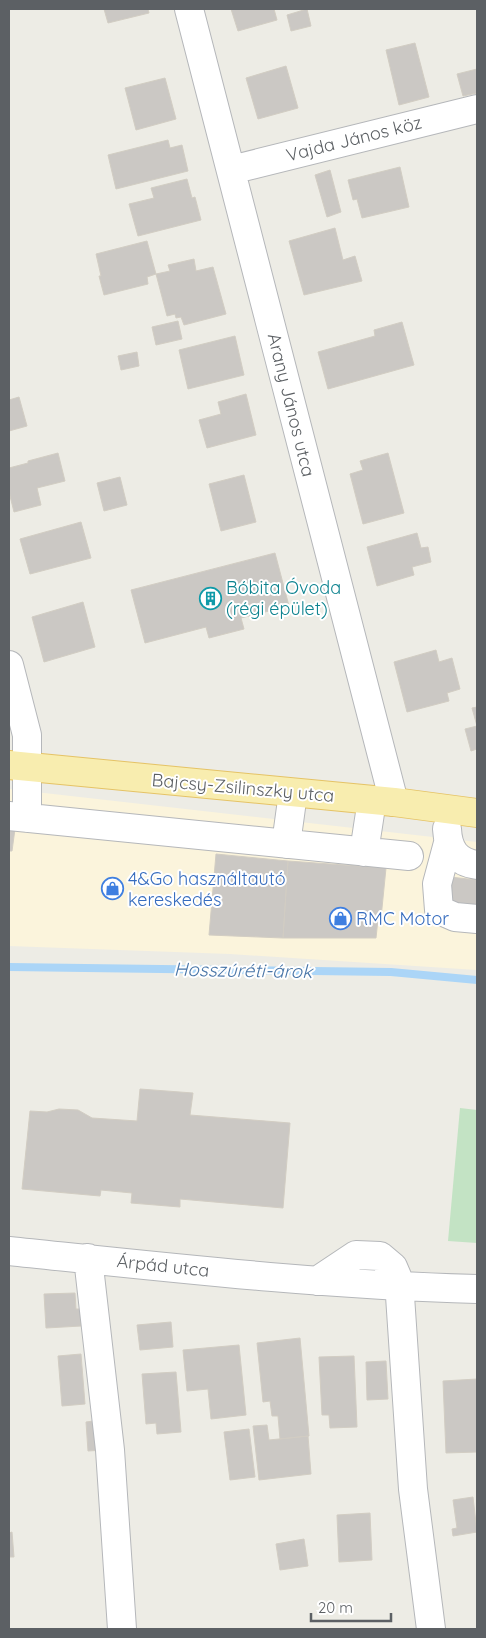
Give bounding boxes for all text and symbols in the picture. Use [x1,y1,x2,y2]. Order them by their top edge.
street label: Vajda János köz [284,111,424,166]
street label: Arany János utca [263,331,320,479]
place label: Bóbita Óvoda (régi épület) [226,576,341,620]
building icon: Bóbita Óvoda (régi épület) [198,586,222,610]
street label: Bajcsy-Zsilinszky utca [151,768,335,807]
place label: 4&Go használtautó kereskedés [128,867,286,911]
shop icon: 4&Go használtautó kereskedés [100,877,124,901]
shop icon: RMC Motor [328,907,352,931]
place label: RMC Motor [356,907,449,930]
water label: Hosszúréti-árok [174,957,314,983]
street label: Árpád utca [116,1249,210,1282]
scale bar [311,1590,391,1622]
text: 20 m [318,1598,353,1617]

